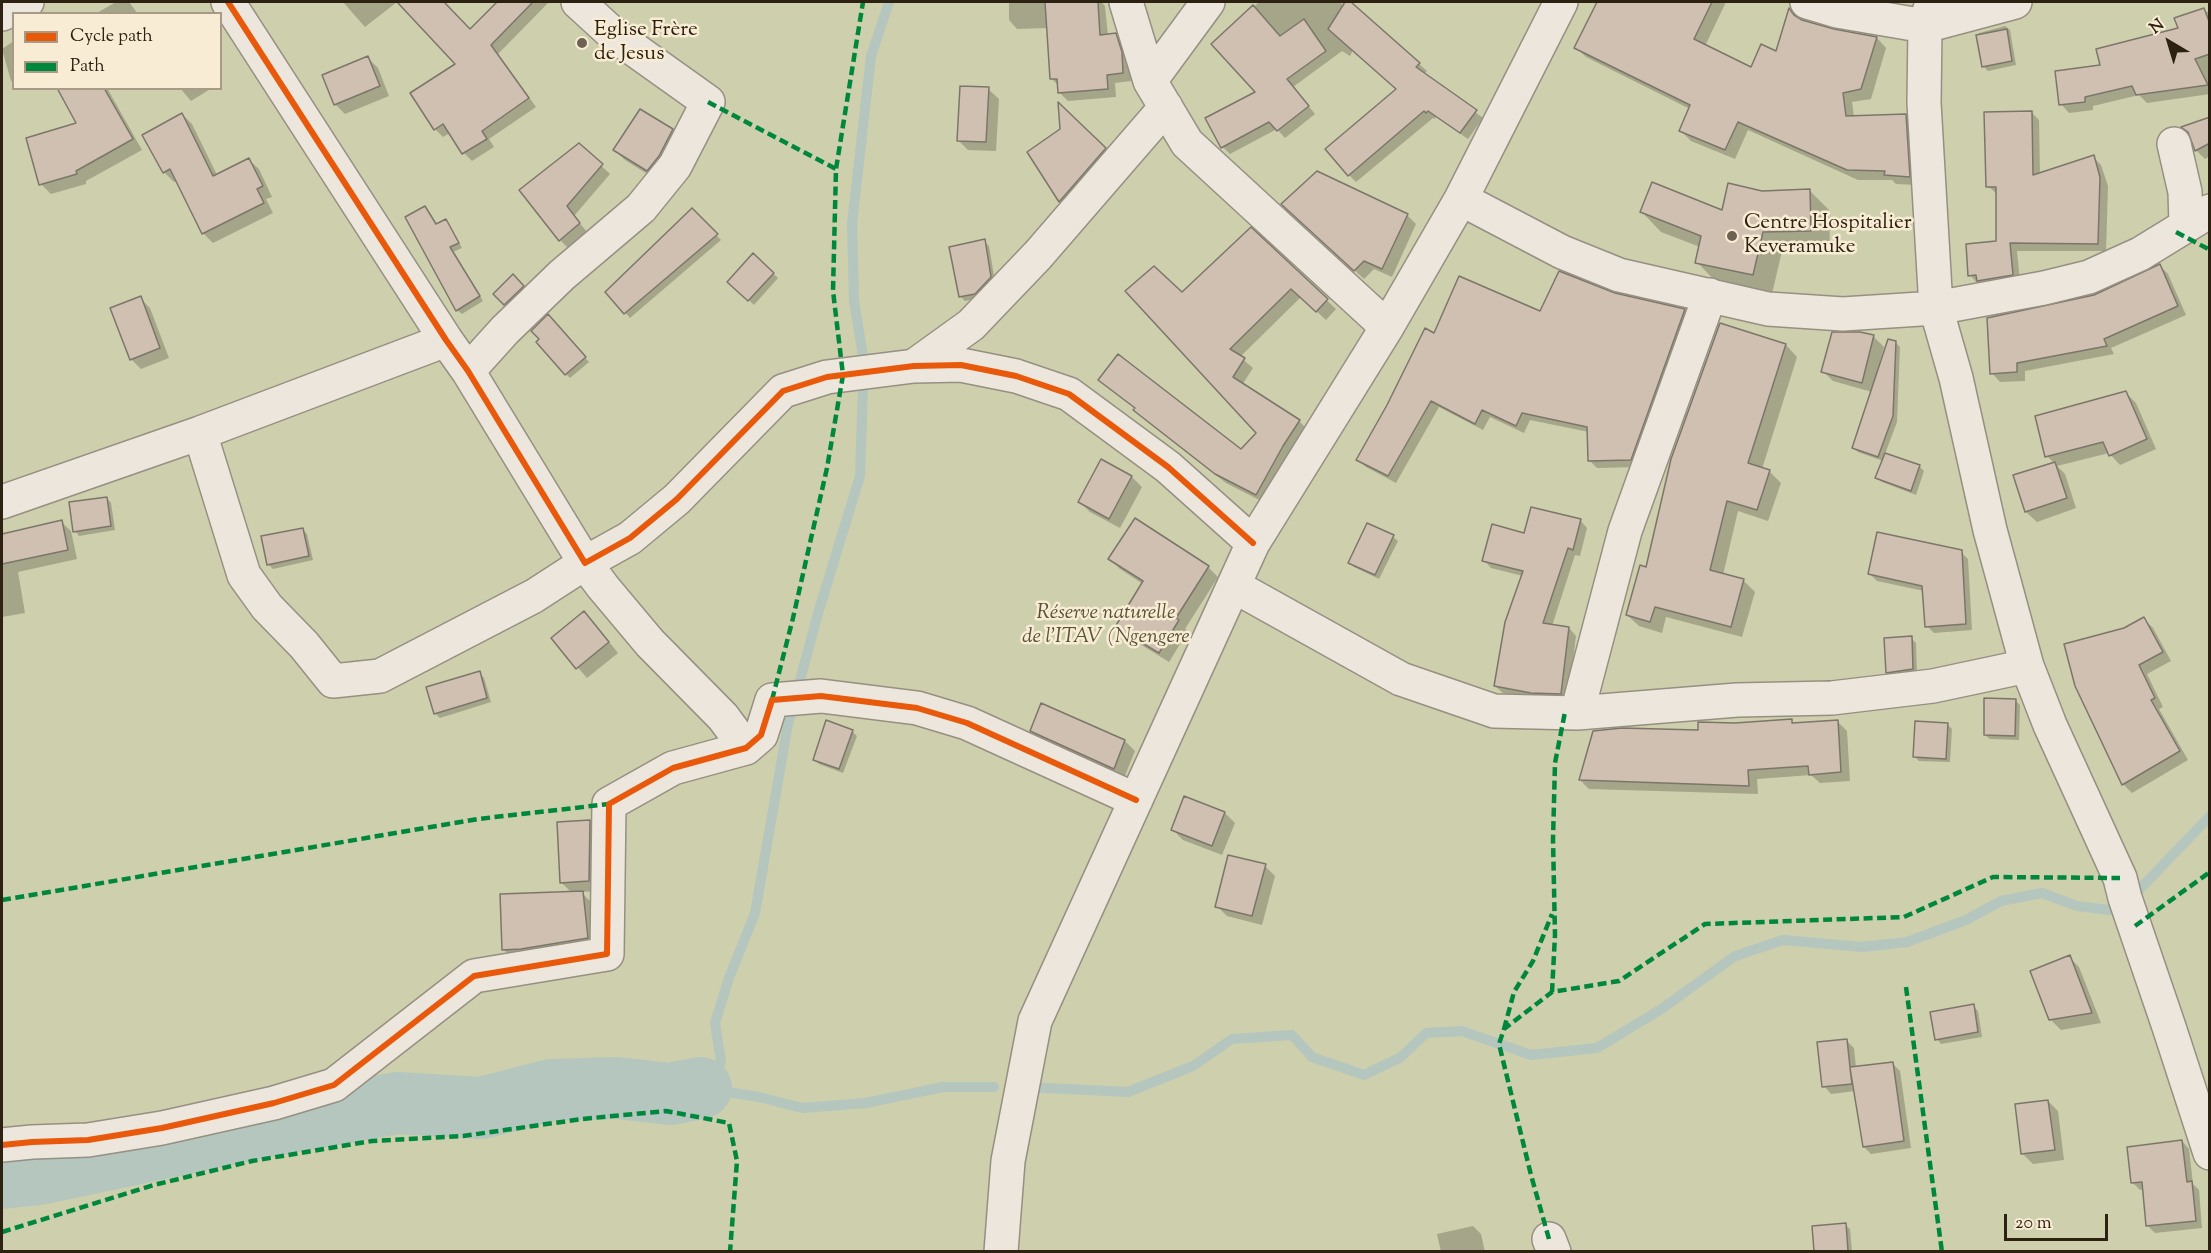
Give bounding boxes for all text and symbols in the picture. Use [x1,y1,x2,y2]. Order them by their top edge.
legend [12,12,222,90]
north arrow [2139,12,2199,72]
text: N [2145,14,2170,40]
place label: Eglise Frère de Jesus [594,18,698,68]
text: Cycle path [70,24,153,50]
marker: Eglise Frère de Jesus [575,36,589,50]
text: Path [70,54,105,80]
place label: Centre Hospitalier Keveramuke [1744,211,1912,261]
marker: Centre Hospitalier Keveramuke [1725,229,1739,243]
park label: Réserve naturelle de l'ITAV (Ngengere [1022,601,1190,651]
scale bar [2007,1202,2110,1240]
text: 20 m [2015,1211,2052,1237]

